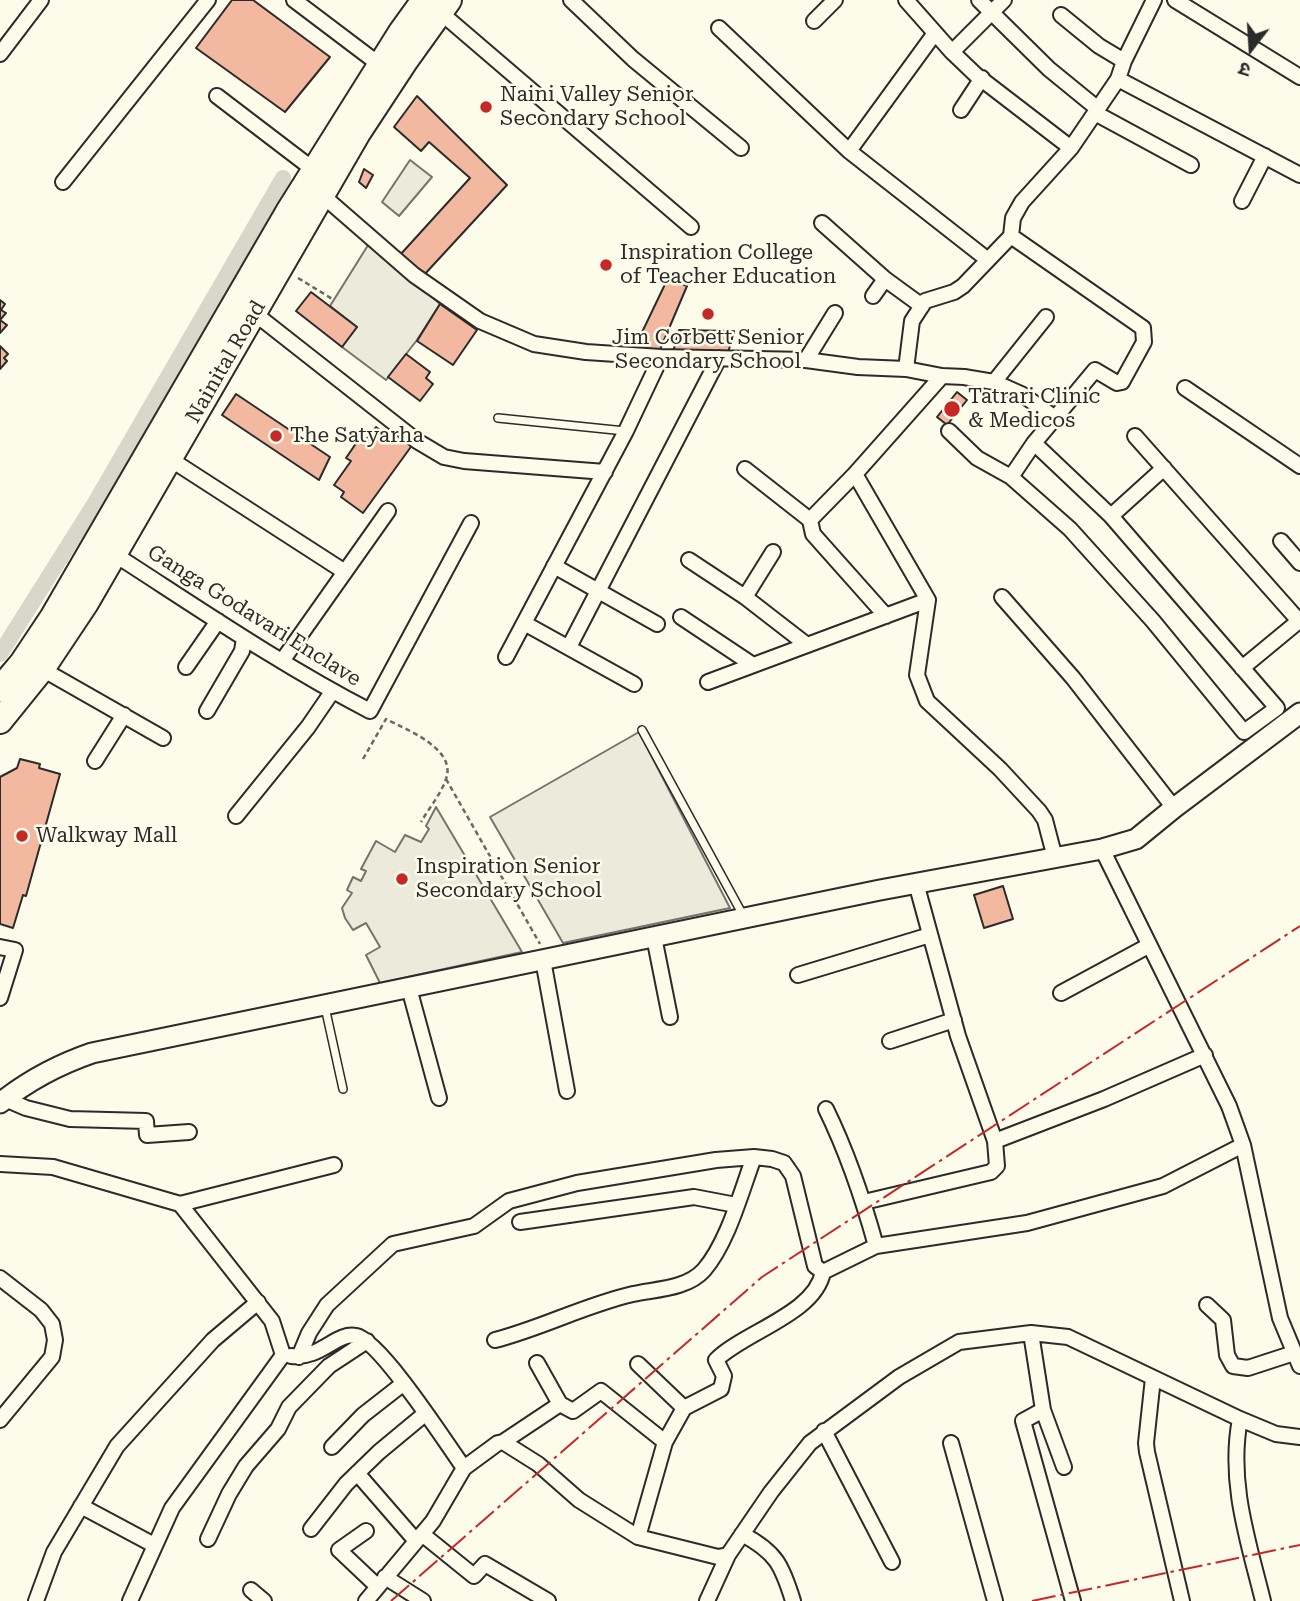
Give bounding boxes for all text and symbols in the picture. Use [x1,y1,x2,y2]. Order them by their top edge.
north arrow [1216,14,1286,84]
text: उ [1236,57,1253,82]
place label: Naini Valley Senior Secondary School [500,82,694,132]
marker: Naini Valley Senior Secondary School [478,99,494,115]
place label: Inspiration College of Teacher Education [620,240,836,290]
marker: Inspiration College of Teacher Education [598,257,614,273]
street label: Nainital Road [181,296,271,428]
marker: Jim Corbett Senior Secondary School [700,306,716,322]
place label: Jim Corbett Senior Secondary School [612,325,804,375]
place label: Tatrari Clinic & Medicos [968,384,1100,434]
marker: Tatrari Clinic & Medicos [942,399,962,419]
place label: The Satyarha [290,423,424,449]
marker: The Satyarha [268,428,284,444]
street label: Ganga Godavari Enclave [143,540,365,692]
place label: Walkway Mall [36,823,177,849]
marker: Walkway Mall [14,828,30,844]
place label: Inspiration Senior Secondary School [416,854,602,904]
marker: Inspiration Senior Secondary School [394,871,410,887]

